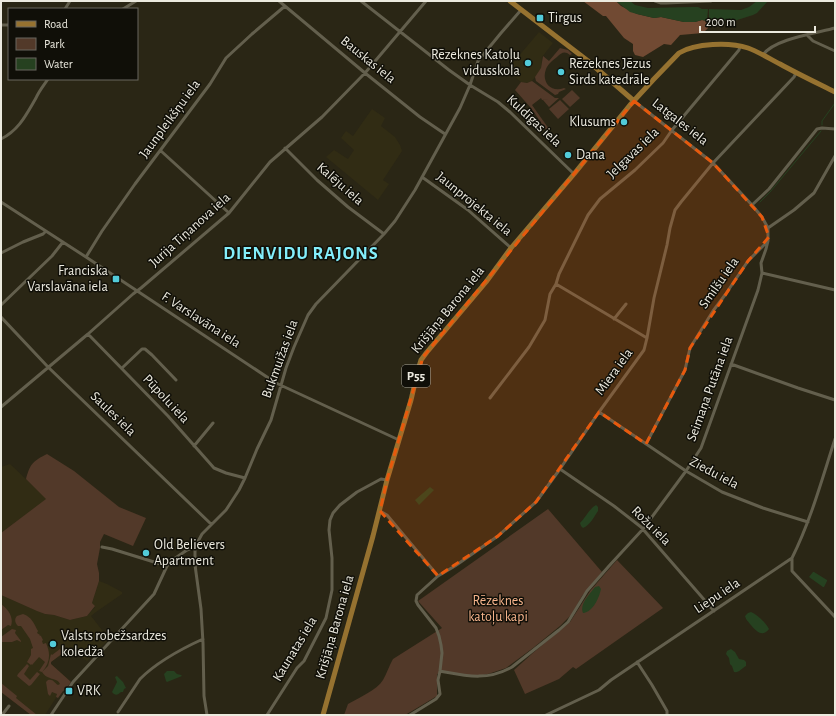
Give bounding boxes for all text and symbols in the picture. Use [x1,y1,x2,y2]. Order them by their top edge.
legend [8,8,138,80]
scale bar [700,8,815,34]
place label: Tirgus [548,11,582,25]
marker: Tirgus [535,13,545,23]
text: 200 m [706,16,736,28]
text: Road [44,18,68,30]
street label: Bauskas iela [338,34,399,87]
text: Park [44,38,65,50]
place label: Rēzeknes Katoļu vidusskola [431,48,521,78]
place label: Rēzeknes Jēzus Sirds katedrāle [569,57,651,87]
text: Water [44,58,73,70]
marker: Rēzeknes Katoļu vidusskola [523,58,533,68]
marker: Rēzeknes Jēzus Sirds katedrāle [556,67,566,77]
street label: Jaunpleikšņu iela [137,77,204,161]
street label: Kuldīgas iela [504,92,564,150]
street label: Latgales iela [649,96,711,148]
place label: Klusums [569,115,616,129]
marker: Klusums [619,117,629,127]
street label: Jelgavas iela [604,125,662,181]
place label: Dana [576,148,606,162]
marker: Dana [563,150,573,160]
street label: Kalēju iela [314,160,366,208]
street label: Jaunprojekta iela [434,169,515,239]
street label: Jurija Tiņanova iela [147,190,234,271]
district label: DIENVIDU RAJONS [223,245,379,263]
street label: Smilšu iela [696,254,742,311]
street label: Krišjāņa Barona iela [409,263,488,357]
place label: Franciska Varslavāna iela [27,264,109,294]
marker: Franciska Varslavāna iela [111,274,121,284]
street label: F. Varslavāna iela [159,289,243,351]
street label: Bukmuižas iela [259,317,301,400]
street label: Seimaņa Putāna iela [685,334,737,444]
street label: Miera iela [593,346,636,398]
road number: P55 [402,365,430,387]
street label: Pūpolu iela [140,372,192,426]
street label: Saules iela [88,389,139,439]
street label: Ziedu iela [687,454,741,492]
street label: Rožu iela [629,504,674,549]
place label: Old Believers Apartment [154,538,225,568]
marker: Old Believers Apartment [141,548,151,558]
street label: Krišjāņa Barona iela [313,573,358,681]
street label: Liepu iela [692,575,743,616]
park label: Rēzeknes katoļu kapi [468,594,528,625]
street label: Kaunatas iela [270,614,320,684]
place label: Valsts robežsardzes koledža [61,629,166,659]
marker: Valsts robežsardzes koledža [48,639,58,649]
place label: VRK [77,684,101,698]
marker: VRK [64,686,74,696]

